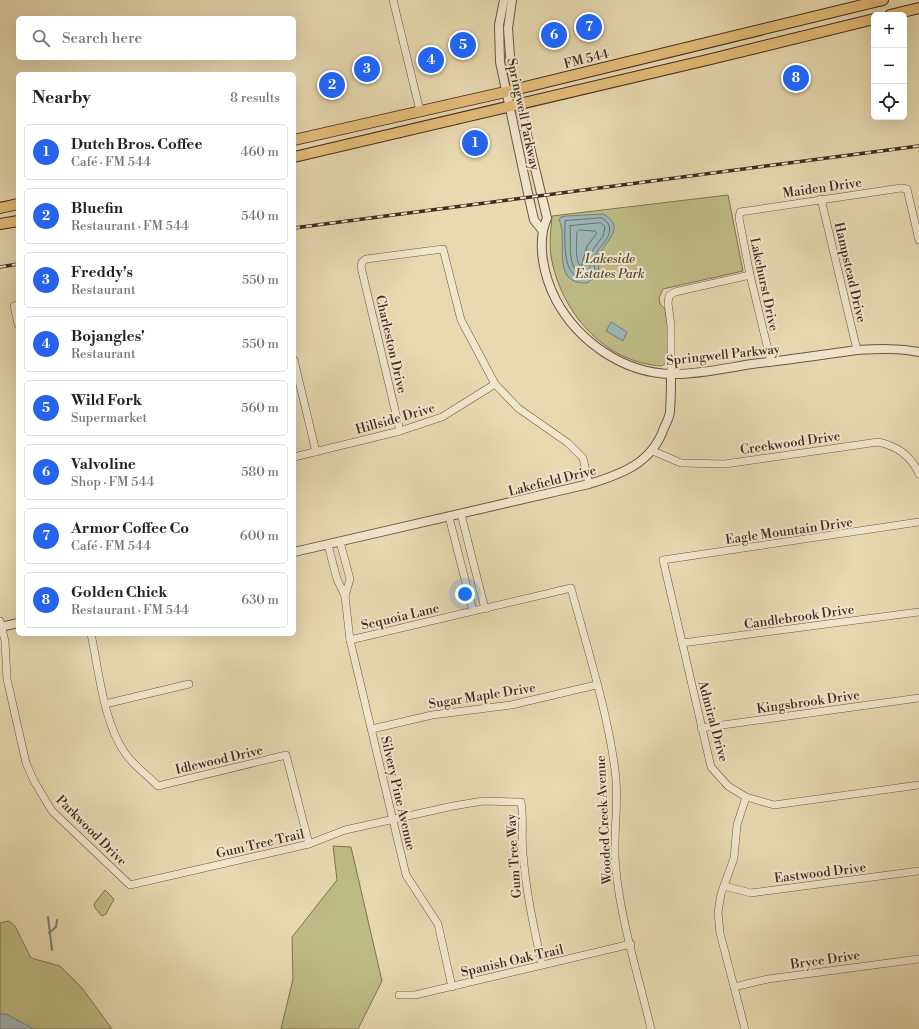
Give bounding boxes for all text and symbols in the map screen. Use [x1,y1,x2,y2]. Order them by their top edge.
pin: 7 [576,12,602,42]
map controls [871,12,907,120]
button: + [871,12,907,48]
search box [16,16,296,60]
pin: 6 [541,20,567,50]
icon: search [30,27,52,49]
text: Search here [62,29,142,48]
pin: 5 [450,30,476,60]
pin: 4 [418,45,444,75]
street label: FM 544 [562,46,611,72]
button: − [871,48,907,84]
pin: 3 [354,54,380,84]
street label: Springwell Parkway [503,57,543,172]
pin: 8 [783,63,809,93]
pin: 2 [319,70,345,100]
button: locate [871,84,907,120]
text: Nearby [32,87,91,109]
text: 8 results [230,90,280,106]
pin: 1 [462,128,488,158]
text: Dutch Bros. Coffee [71,135,202,154]
text: 1 [43,144,49,160]
text: 460 m [241,144,279,160]
text: Café · FM 544 [71,154,151,170]
street label: Maiden Drive [781,174,863,201]
text: Bluefin [71,199,123,218]
text: 2 [42,208,50,224]
text: 540 m [241,208,279,224]
text: Restaurant · FM 544 [71,218,189,234]
street label: Hampstead Drive [831,221,869,324]
street label: Lakehurst Drive [746,236,782,333]
park label: Lakeside Estates Park [574,251,645,282]
text: Freddy's [71,263,133,282]
text: 3 [42,272,50,288]
text: 550 m [242,272,279,288]
text: Restaurant [71,282,136,298]
street label: Charleston Drive [372,294,410,395]
text: Bojangles' [71,327,145,346]
text: 4 [42,336,50,352]
text: 550 m [242,336,279,352]
street label: Springwell Parkway [665,341,781,369]
text: Restaurant [71,346,136,362]
text: Wild Fork [71,391,142,410]
text: 5 [42,400,50,416]
text: 560 m [241,400,279,416]
street label: Hillside Drive [354,400,437,438]
text: Supermarket [71,410,147,426]
street label: Creekwood Drive [739,428,842,458]
text: Valvoline [71,455,136,474]
street label: Lakefield Drive [507,462,598,500]
text: 6 [42,464,50,480]
text: 580 m [241,464,279,480]
text: Shop · FM 544 [71,474,154,490]
street label: Eagle Mountain Drive [724,514,854,548]
text: Armor Coffee Co [71,519,189,538]
text: 7 [42,528,50,544]
text: 600 m [240,528,279,544]
text: Café · FM 544 [71,538,151,554]
text: Golden Chick [71,583,167,602]
your location [455,584,475,604]
text: 8 [42,592,50,608]
text: 630 m [241,592,279,608]
street label: Sequoia Lane [360,600,441,634]
street label: Candlebrook Drive [743,601,856,633]
text: Restaurant · FM 544 [71,602,189,618]
street label: Admiral Drive [694,678,732,764]
street label: Sugar Maple Drive [427,680,537,712]
street label: Kingsbrook Drive [756,687,861,717]
street label: Silvery Pine Avenue [377,735,419,852]
street label: Idlewood Drive [174,742,265,778]
street label: Wooded Creek Avenue [593,754,615,886]
street label: Parkwood Drive [53,792,130,870]
street label: Gum Tree Way [503,812,525,899]
street label: Gum Tree Trail [215,826,306,862]
street label: Eastwood Drive [773,859,867,887]
street label: Spanish Oak Trail [459,941,565,981]
street label: Bryce Drive [788,947,861,973]

